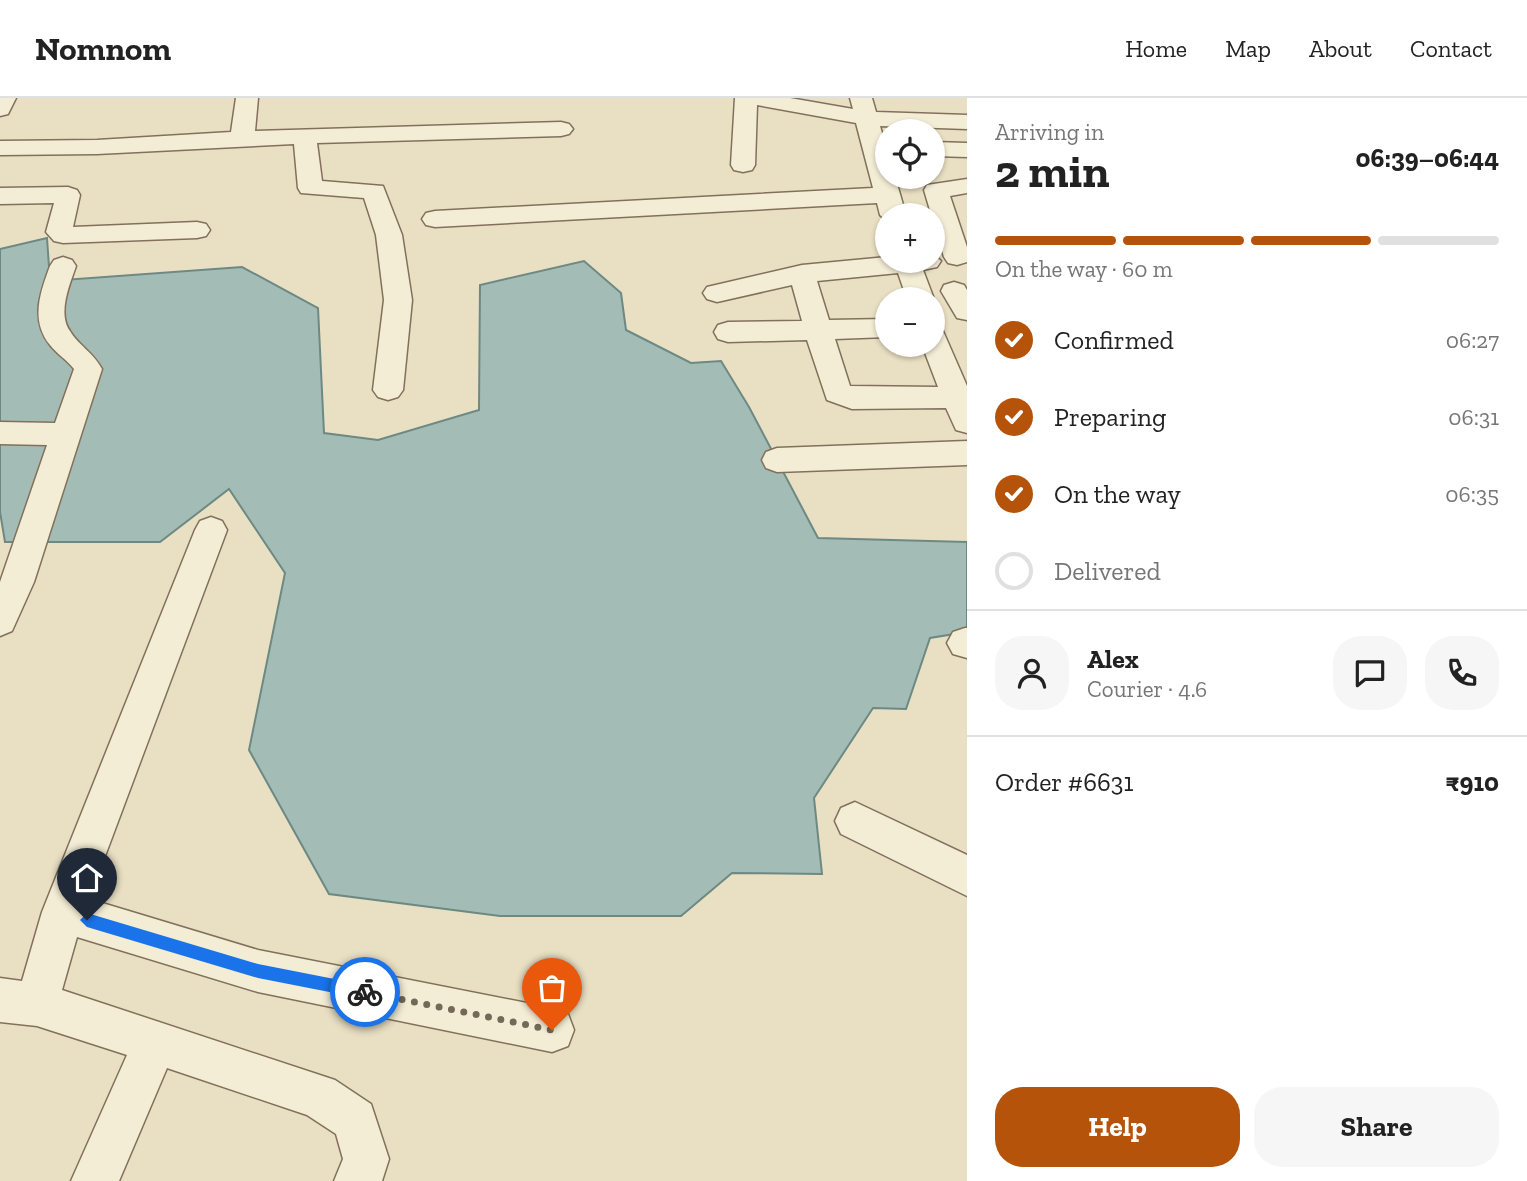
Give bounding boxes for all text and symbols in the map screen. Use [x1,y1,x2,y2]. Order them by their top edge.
text: Nomnom [35,29,171,68]
text: Home [1125,34,1187,63]
text: Map [1225,34,1271,63]
text: About [1309,34,1372,63]
text: Contact [1410,34,1492,63]
text: Arriving in [995,118,1104,146]
map controls [875,119,945,357]
button: locate [875,119,945,189]
text: 06:39–06:44 [1356,142,1499,174]
text: 2 min [995,144,1110,199]
button: + [875,203,945,273]
text: On the way · 60 m [995,255,1173,283]
button: − [875,287,945,357]
icon: check [995,321,1033,359]
text: Confirmed [1054,324,1174,356]
text: 06:27 [1446,326,1499,354]
icon: check [995,398,1033,436]
text: Preparing [1054,401,1166,433]
text: 06:31 [1448,403,1499,431]
icon: check [995,475,1033,513]
text: On the way [1054,478,1181,510]
text: 06:35 [1445,480,1499,508]
text: Delivered [1054,555,1161,587]
button: person [995,636,1069,710]
button: chat [1333,636,1407,710]
button: phone [1425,636,1499,710]
text: Alex [1087,643,1139,675]
text: Courier · 4.6 [1087,675,1207,703]
text: Order #6631 [995,766,1133,798]
text: ₹910 [1446,766,1499,798]
pin [57,848,117,920]
icon: home [68,859,106,897]
courier [330,957,400,1027]
pin [522,958,582,1030]
icon: bag [533,969,571,1007]
icon: bike [346,973,384,1011]
button: Help [995,1087,1240,1167]
button: Share [1254,1087,1499,1167]

